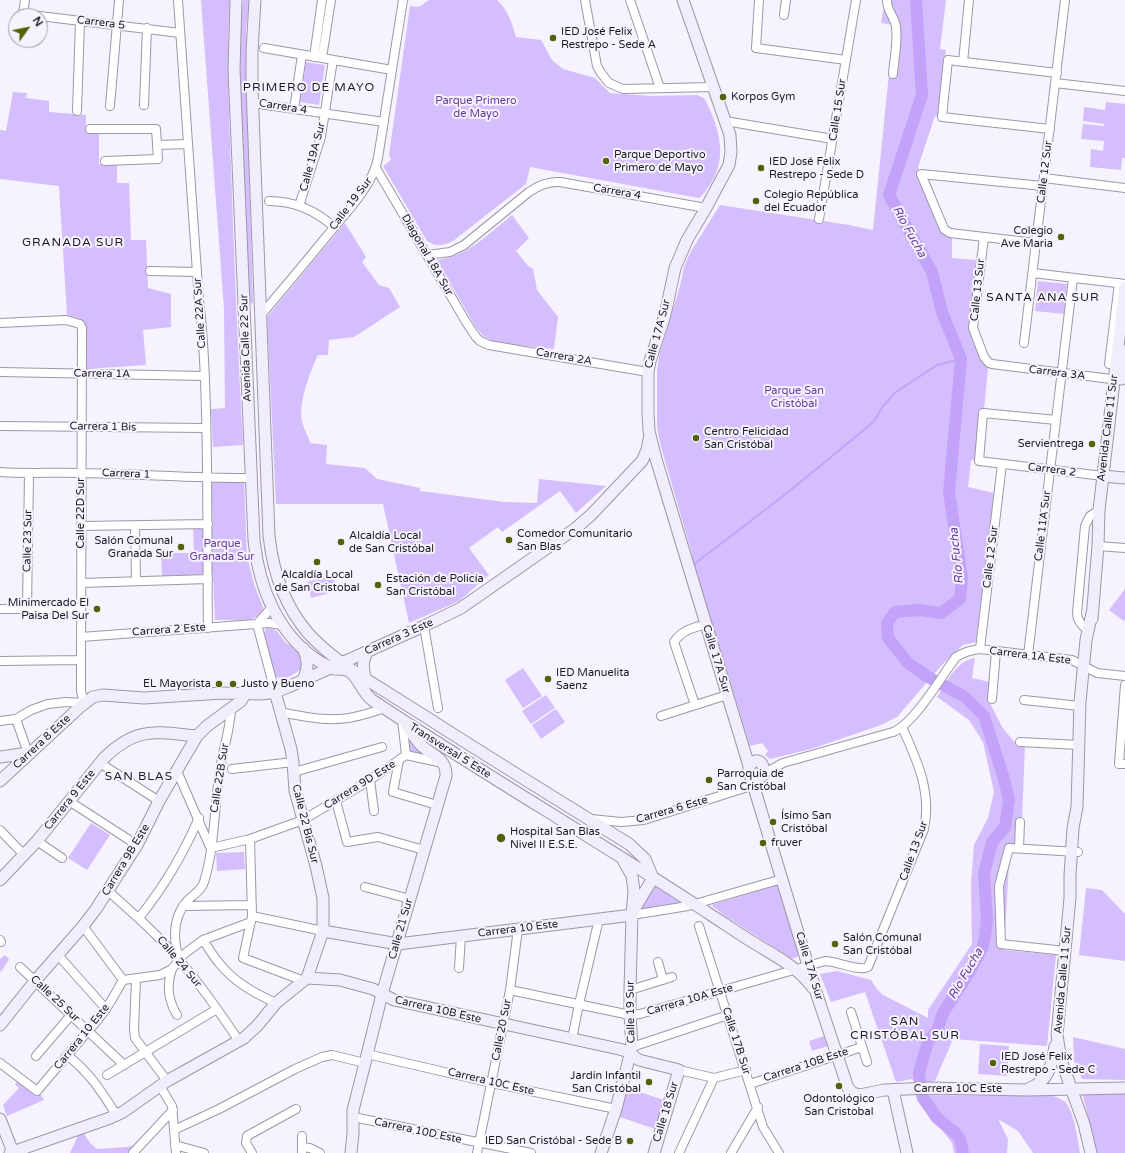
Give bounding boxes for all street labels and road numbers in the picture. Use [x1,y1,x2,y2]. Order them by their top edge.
street label: Carrera 5 [76,13,126,33]
street label: Calle 15 Sur [827,78,849,142]
street label: Carrera 4 [258,97,308,117]
street label: Calle 19A Sur [297,121,329,193]
street label: Calle 12 Sur [1035,140,1055,204]
street label: Calle 19 Sur [327,175,375,233]
street label: Carrera 4 [592,181,642,203]
street label: Diagonal 18A Sur [398,212,456,298]
street label: Calle 13 Sur [968,258,988,322]
street label: Calle 22A Sur [191,277,209,349]
street label: Avenida Calle 22 Sur [238,294,254,402]
street label: Calle 17A Sur [642,298,674,370]
street label: Carrera 2A [535,346,593,368]
street label: Carrera 3A [1028,363,1086,383]
street label: Carrera 1A [74,367,130,381]
street label: Avenida Calle 11 Sur [1095,374,1121,482]
street label: Carrera 1 Bis [69,420,137,434]
street label: Carrera 2 [1027,460,1077,480]
street label: Carrera 1 [102,467,150,481]
street label: Calle 22D Sur [74,478,88,548]
street label: Calle 11A Sur [1032,490,1054,562]
street label: Calle 23 Sur [21,510,35,572]
street label: Calle 12 Sur [981,525,1001,589]
street label: Carrera 3 Este [363,616,435,658]
street label: Carrera 2 Este [132,621,206,639]
street label: Calle 17A Sur [699,623,733,695]
street label: Carrera 1A Este [988,644,1072,668]
street label: Carrera 8 Este [10,712,74,772]
street label: Transversal 5 Este [407,721,493,781]
street label: Calle 22B Sur [208,742,232,814]
street label: Carrera 9D Este [322,758,398,812]
street label: Carrera 9 Este [42,767,98,833]
street label: Calle 22 Bis Sur [289,783,321,865]
street label: Carrera 6 Este [635,793,709,827]
street label: Calle 13 Sur [897,819,931,883]
street label: Carrera 9B Este [99,822,153,898]
street label: Calle 21 Sur [386,897,416,961]
street label: Carrera 10 Este [477,918,559,940]
street label: Avenida Calle 11 Sur [1052,926,1074,1034]
street label: Calle 17A Sur [792,930,826,1002]
street label: Calle 24 Sur [154,934,204,990]
street label: Calle 25 Sur [28,973,82,1025]
street label: Calle 19 Sur [624,981,638,1043]
street label: Carrera 10A Este [645,981,735,1019]
street label: Carrera 10B Este [393,994,483,1026]
street label: Calle 20 Sur [490,998,514,1062]
street label: Carrera 10 Este [51,1001,113,1073]
street label: Calle 17B Sur [719,1006,753,1076]
street label: Carrera 10B Este [762,1045,850,1085]
street label: Carrera 10C Este [446,1066,536,1098]
street label: Calle 18 Sur [651,1080,681,1144]
street label: Carrera 10C Este [914,1082,1002,1096]
street label: Carrera 10D Este [373,1115,463,1147]

